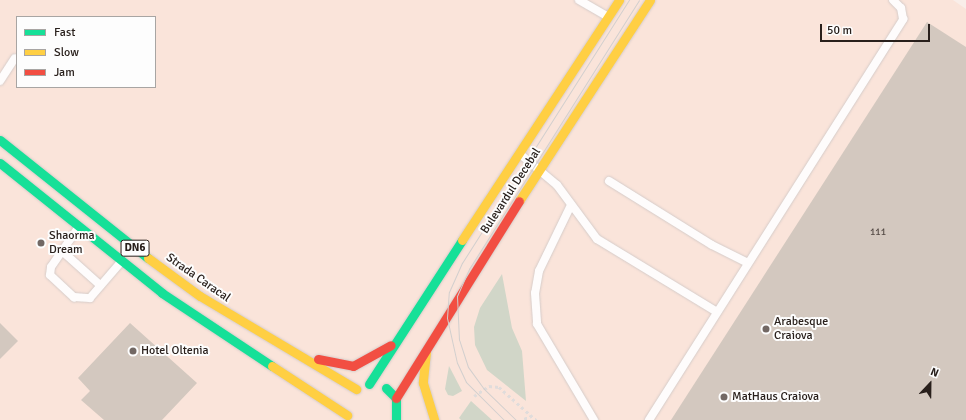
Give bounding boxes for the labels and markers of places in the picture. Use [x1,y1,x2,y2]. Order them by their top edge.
place label: Shaorma Dream [49,229,95,257]
marker: Shaorma Dream [36,238,46,248]
place label: Arabesque Craiova [774,315,828,343]
marker: Arabesque Craiova [761,324,771,334]
place label: Hotel Oltenia [141,344,209,358]
marker: Hotel Oltenia [128,346,138,356]
place label: MatHaus Craiova [732,390,819,404]
marker: MatHaus Craiova [719,392,729,402]

